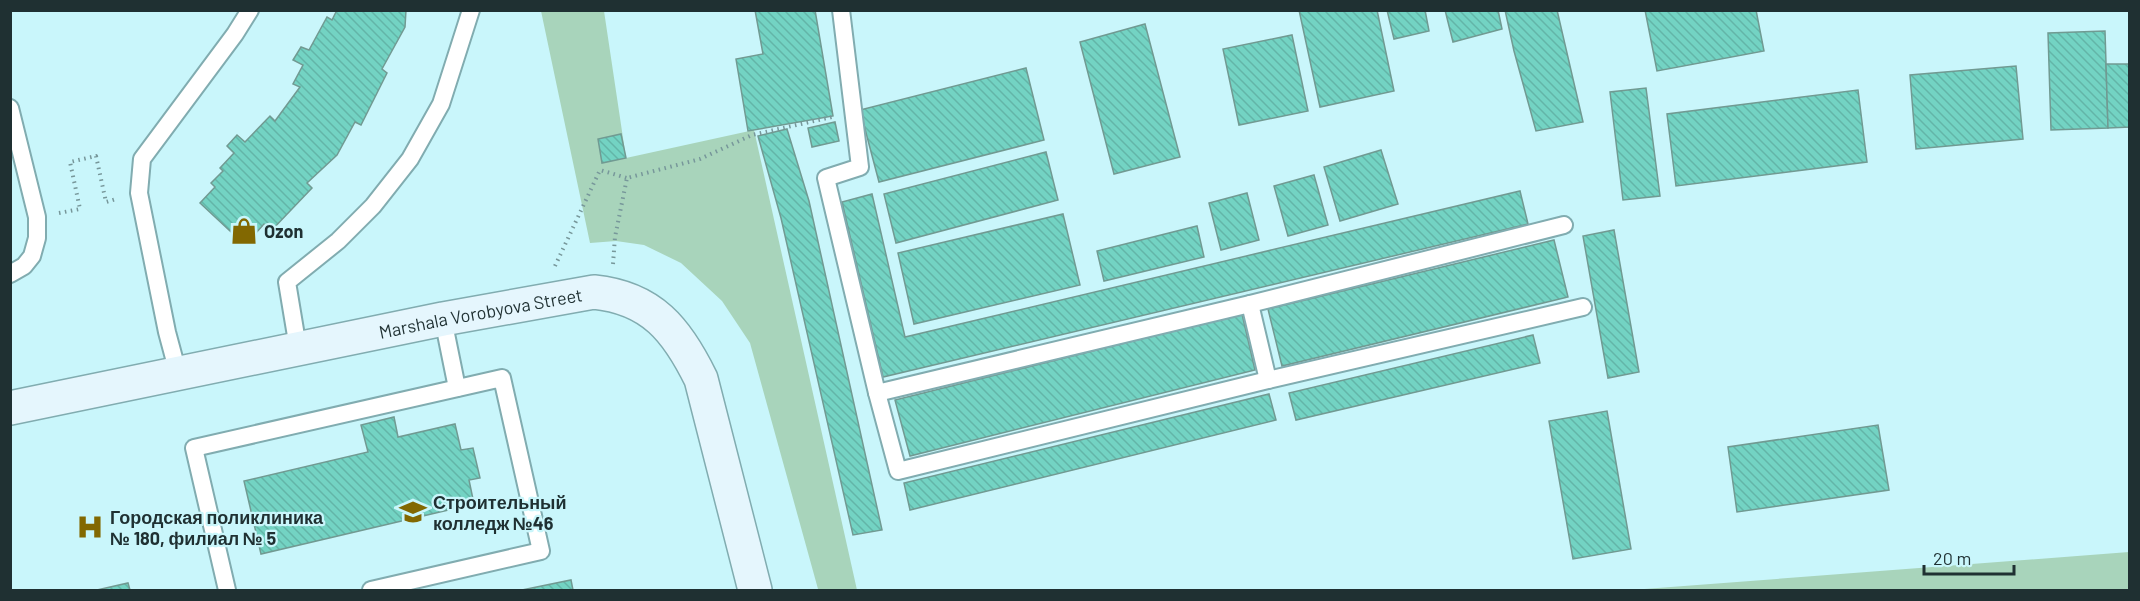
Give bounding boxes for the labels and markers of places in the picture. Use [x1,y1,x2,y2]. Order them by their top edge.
shop icon: Ozon [229,216,259,246]
place label: Ozon [264,220,303,242]
place label: Строительный колледж №46 [433,491,567,534]
school or university icon: Строительный колледж №46 [398,497,428,527]
place label: Городская поликлиника № 180, филиал № 5 [110,506,324,549]
hospital icon: Городская поликлиника № 180, филиал № 5 [75,512,105,542]

